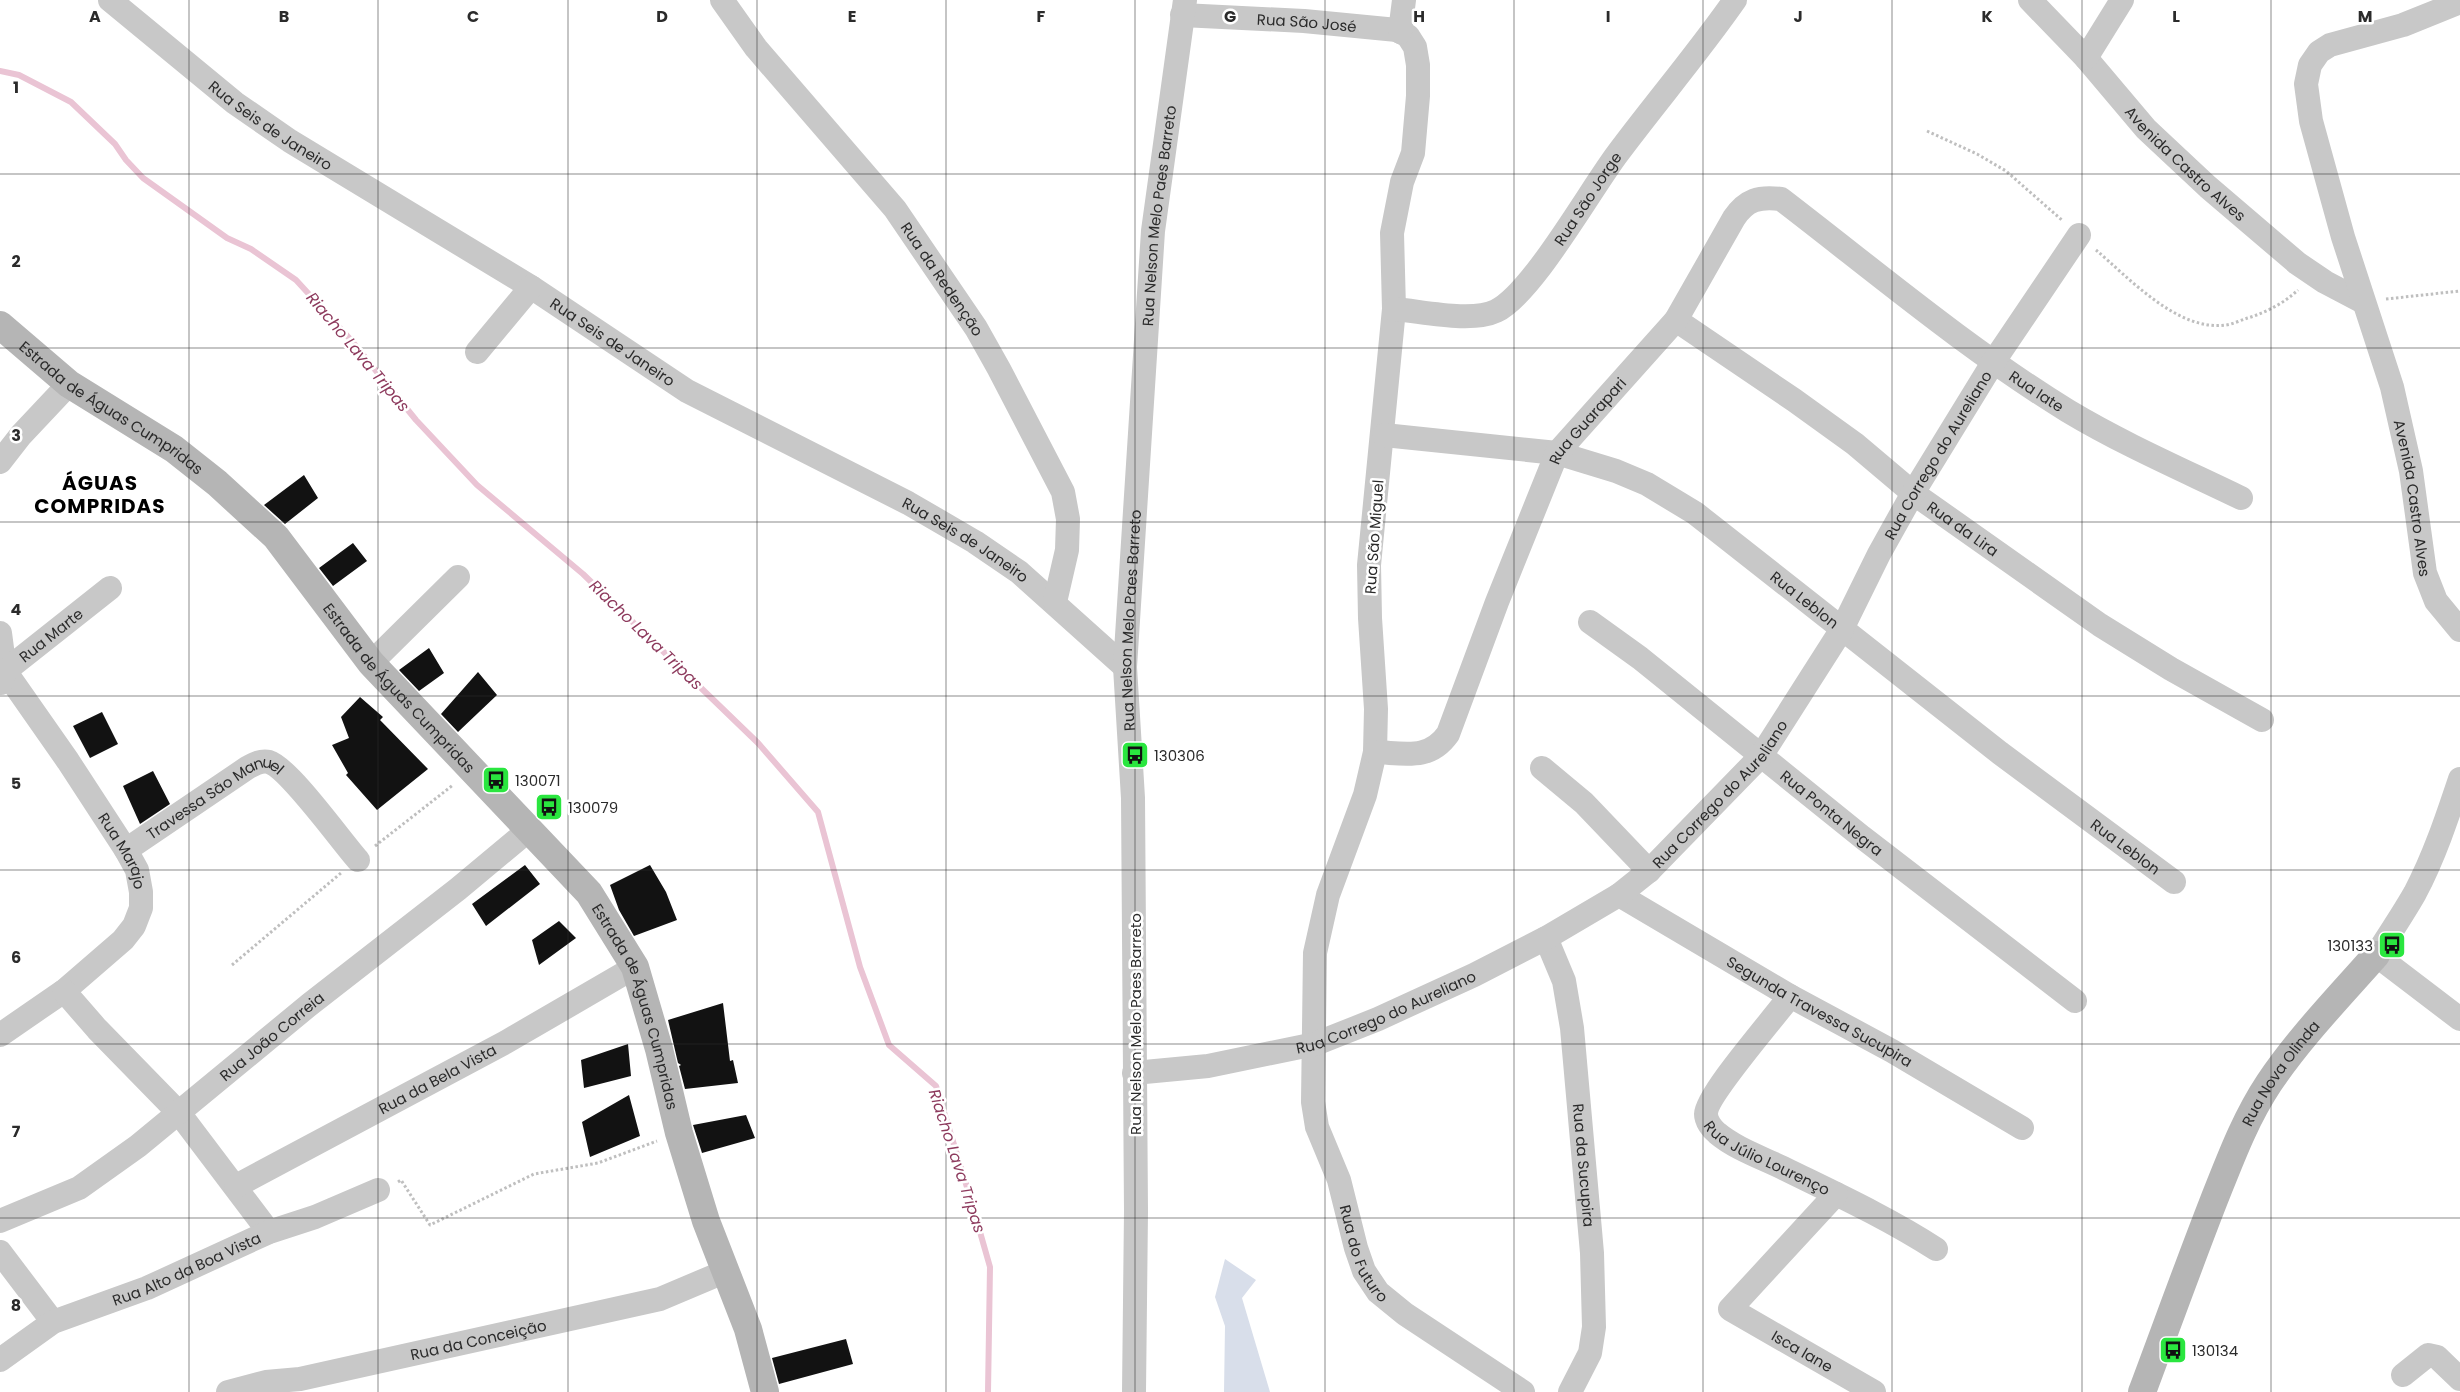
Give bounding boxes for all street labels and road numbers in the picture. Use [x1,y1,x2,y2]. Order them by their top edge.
street label: Rua São José [1256,8,1358,37]
street label: Rua Seis de Janeiro [204,75,337,175]
street label: Avenida Castro Alves [2120,101,2251,226]
street label: Rua Nelson Melo Paes Barreto [1136,104,1181,327]
street label: Rua São Jorge [1549,147,1626,249]
street label: Rua da Redenção [896,218,989,340]
street label: Rua Seis de Janeiro [546,292,679,391]
street label: Estrada de Águas Cumpridas [15,336,208,479]
street label: Rua Iate [2005,365,2068,416]
street label: Rua Corrego do Aureliano [1879,366,1996,543]
street label: Rua Guarapari [1543,372,1631,467]
street label: Avenida Castro Alves [2389,417,2436,578]
street label: Rua São Miguel [1360,479,1388,595]
street label: Rua Seis de Janeiro [899,491,1034,587]
street label: Rua da Lira [1923,496,2003,561]
street label: Rua Nelson Melo Paes Barreto [1115,509,1146,732]
street label: Rua Leblon [1766,566,1843,633]
street label: Estrada de Águas Cumpridas [319,598,480,777]
street label: Rua Marte [14,603,87,667]
street label: Rua Corrego do Aureliano [1647,716,1792,872]
street label: Travessa São Manuel [142,751,289,844]
street label: Rua Ponta Negra [1776,765,1888,860]
street label: Rua Marajo [94,808,151,891]
street label: Rua Leblon [2087,813,2165,879]
street label: Estrada de Águas Cumpridas [587,899,684,1112]
street label: Rua Nelson Melo Paes Barreto [1125,913,1146,1135]
street label: Segunda Travessa Sucupira [1723,951,1917,1072]
street label: Rua Corrego do Aureliano [1294,965,1479,1058]
street label: Rua João Correia [215,987,328,1085]
street label: Rua Nova Olinda [2236,1016,2324,1129]
street label: Rua da Bela Vista [375,1039,500,1119]
street label: Rua da Sucupira [1568,1103,1600,1228]
street label: Rua Júlio Lourenço [1699,1116,1834,1200]
street label: Rua do Futuro [1335,1203,1393,1307]
street label: Rua Alto da Boa Vista [109,1227,264,1310]
street label: Rua da Conceição [408,1314,548,1365]
street label: Isca lane [1768,1325,1837,1377]

